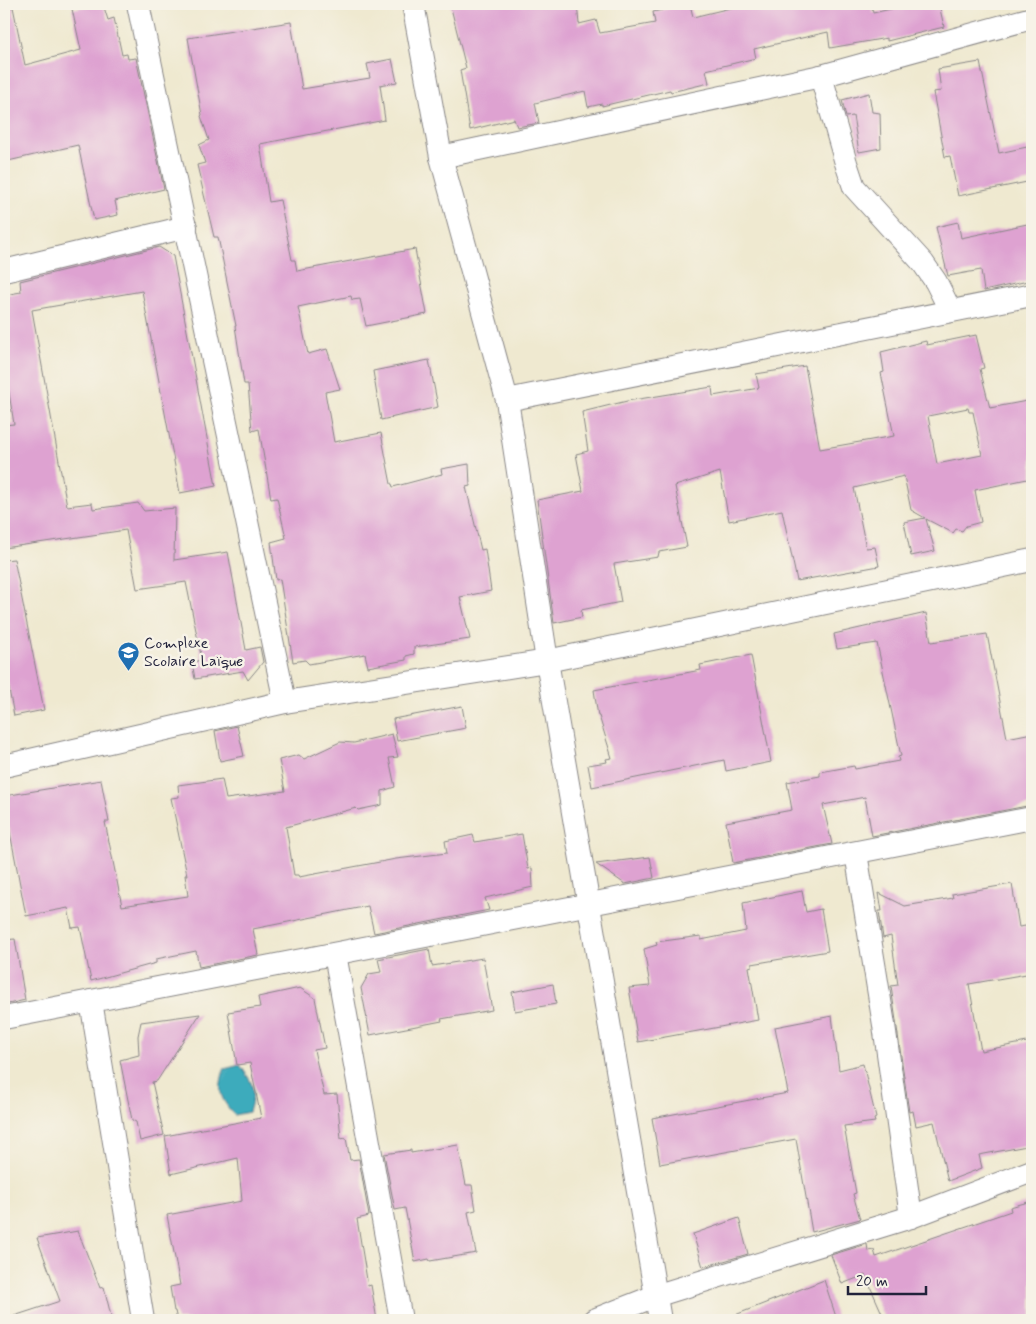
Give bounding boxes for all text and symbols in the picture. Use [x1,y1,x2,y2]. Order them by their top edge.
place label: Complexe Scolaire Laïque [144,633,243,672]
school or university icon: Complexe Scolaire Laïque [116,640,140,671]
scale bar [848,1264,926,1296]
text: 20 m [856,1272,888,1292]

